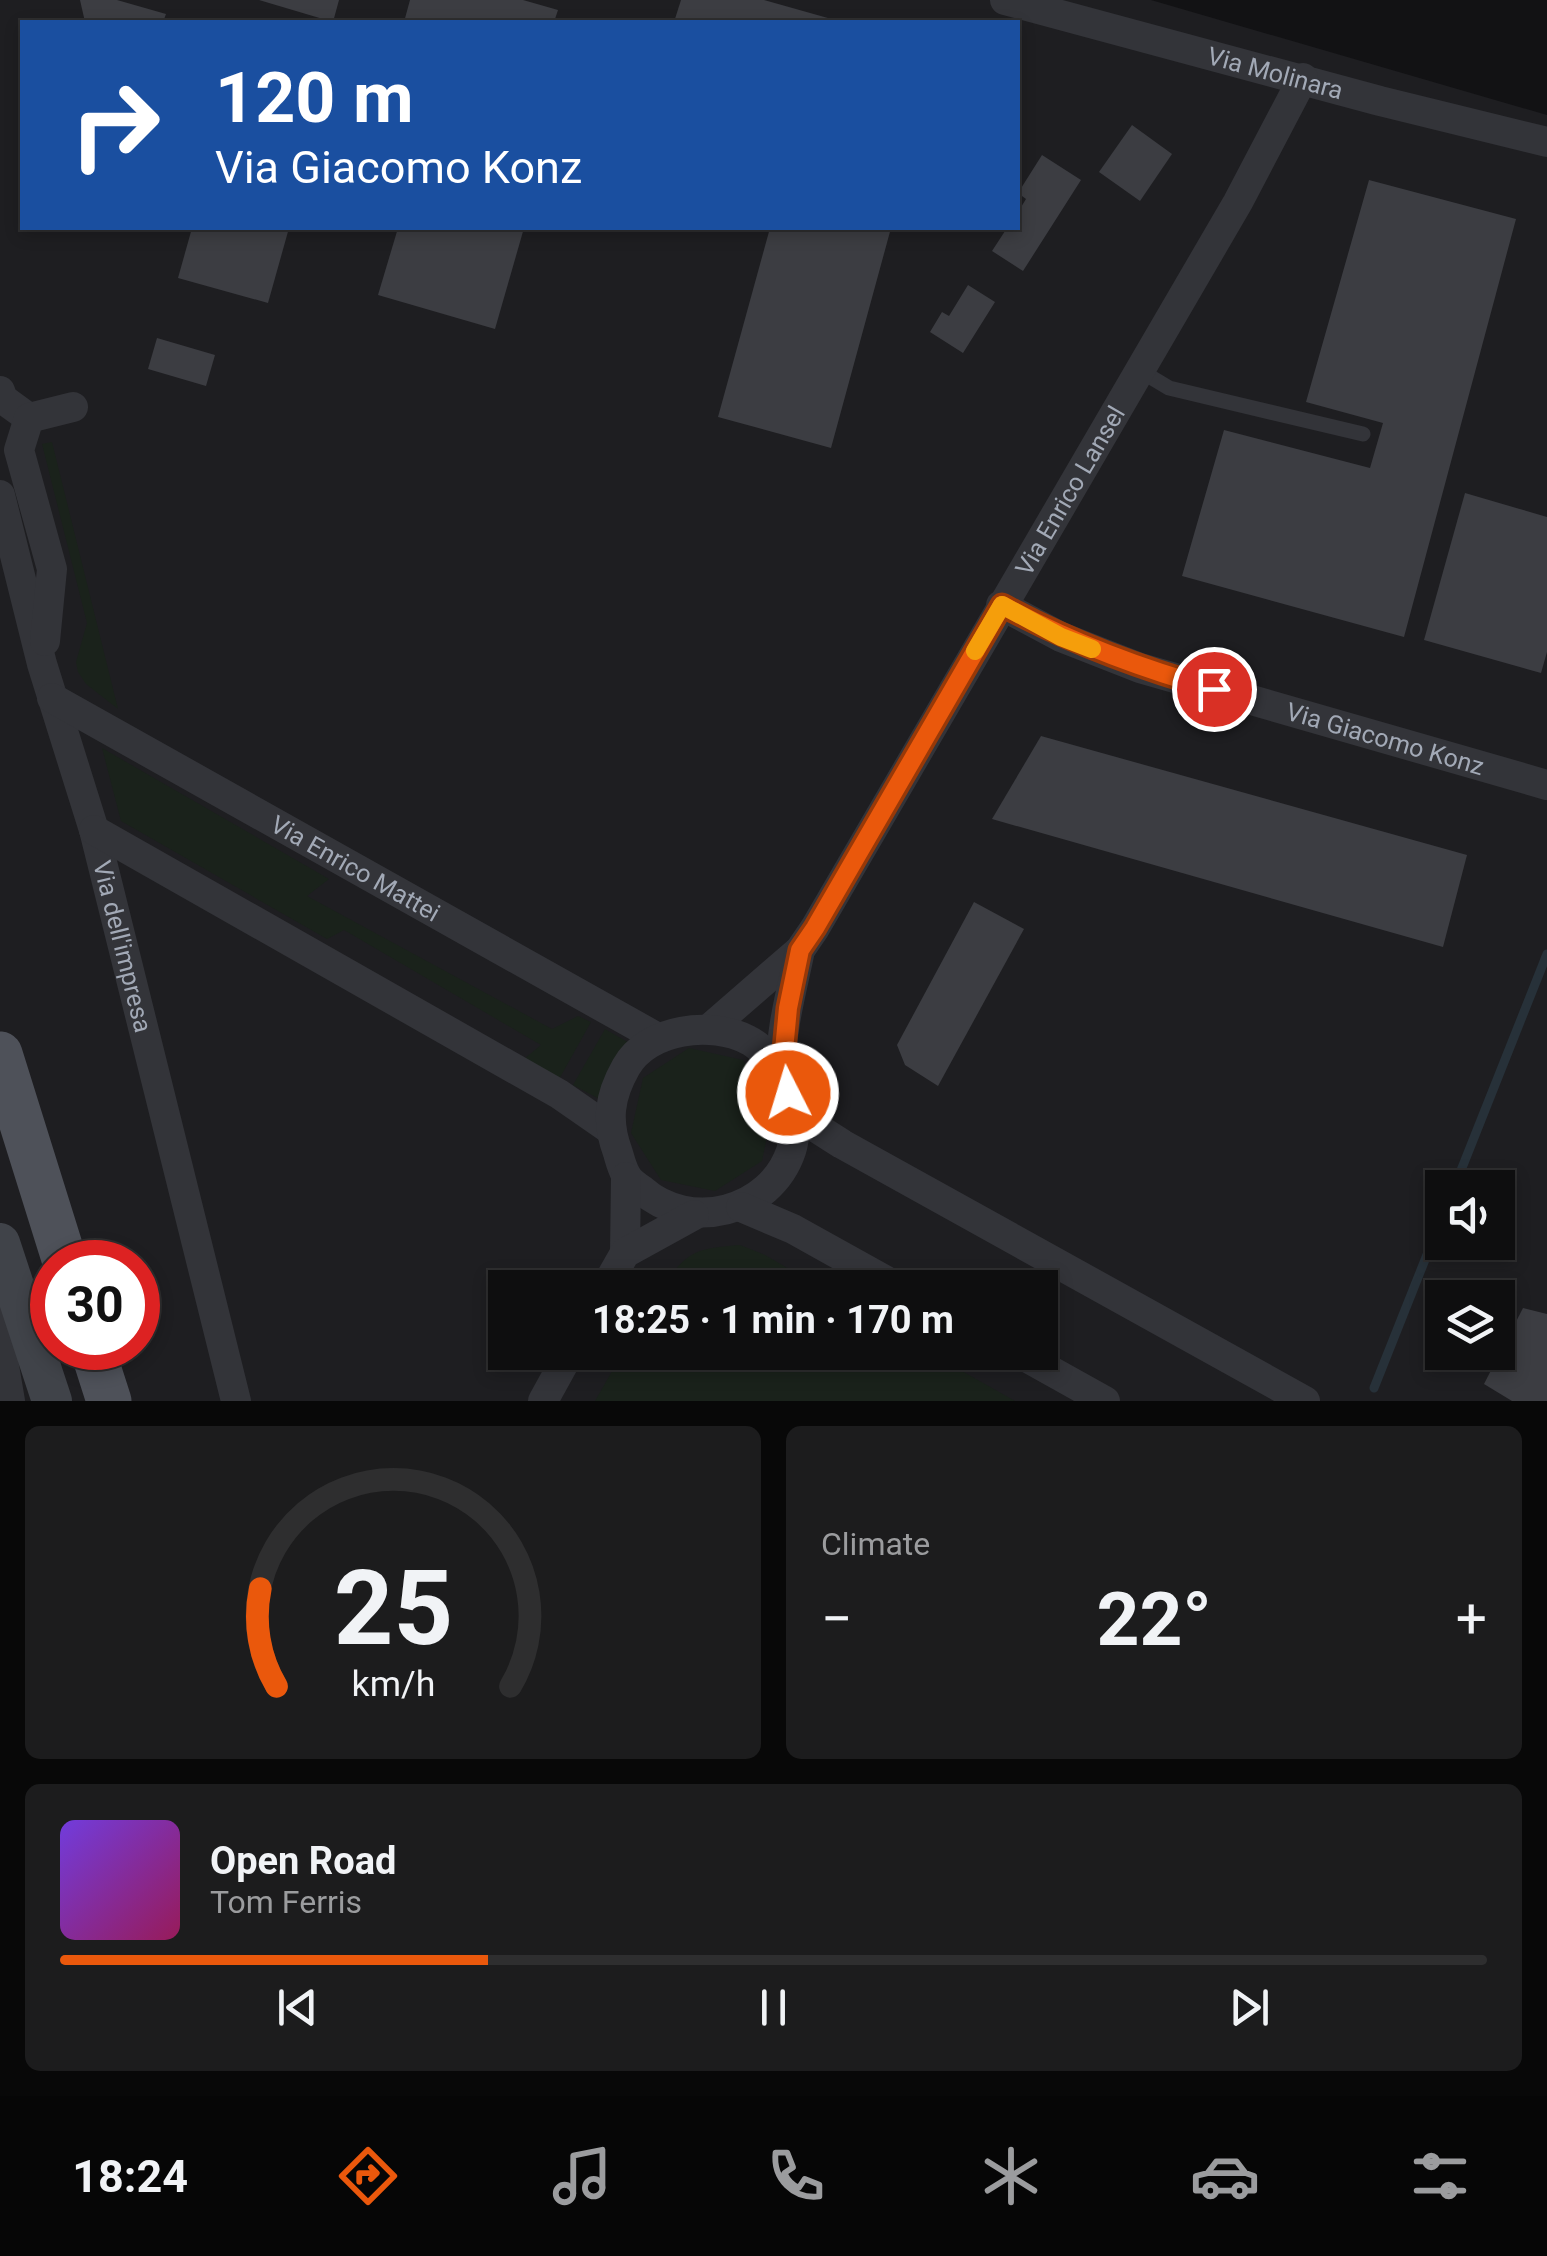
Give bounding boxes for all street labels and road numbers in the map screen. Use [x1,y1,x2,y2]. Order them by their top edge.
street label: Via Molinara [1204,41,1346,105]
street label: Via Enrico Lansel [1009,401,1131,580]
street label: Via Giacomo Konz [1283,696,1487,781]
street label: Via Enrico Mattei [266,809,445,927]
street label: Via dell'impresa [88,858,158,1035]

